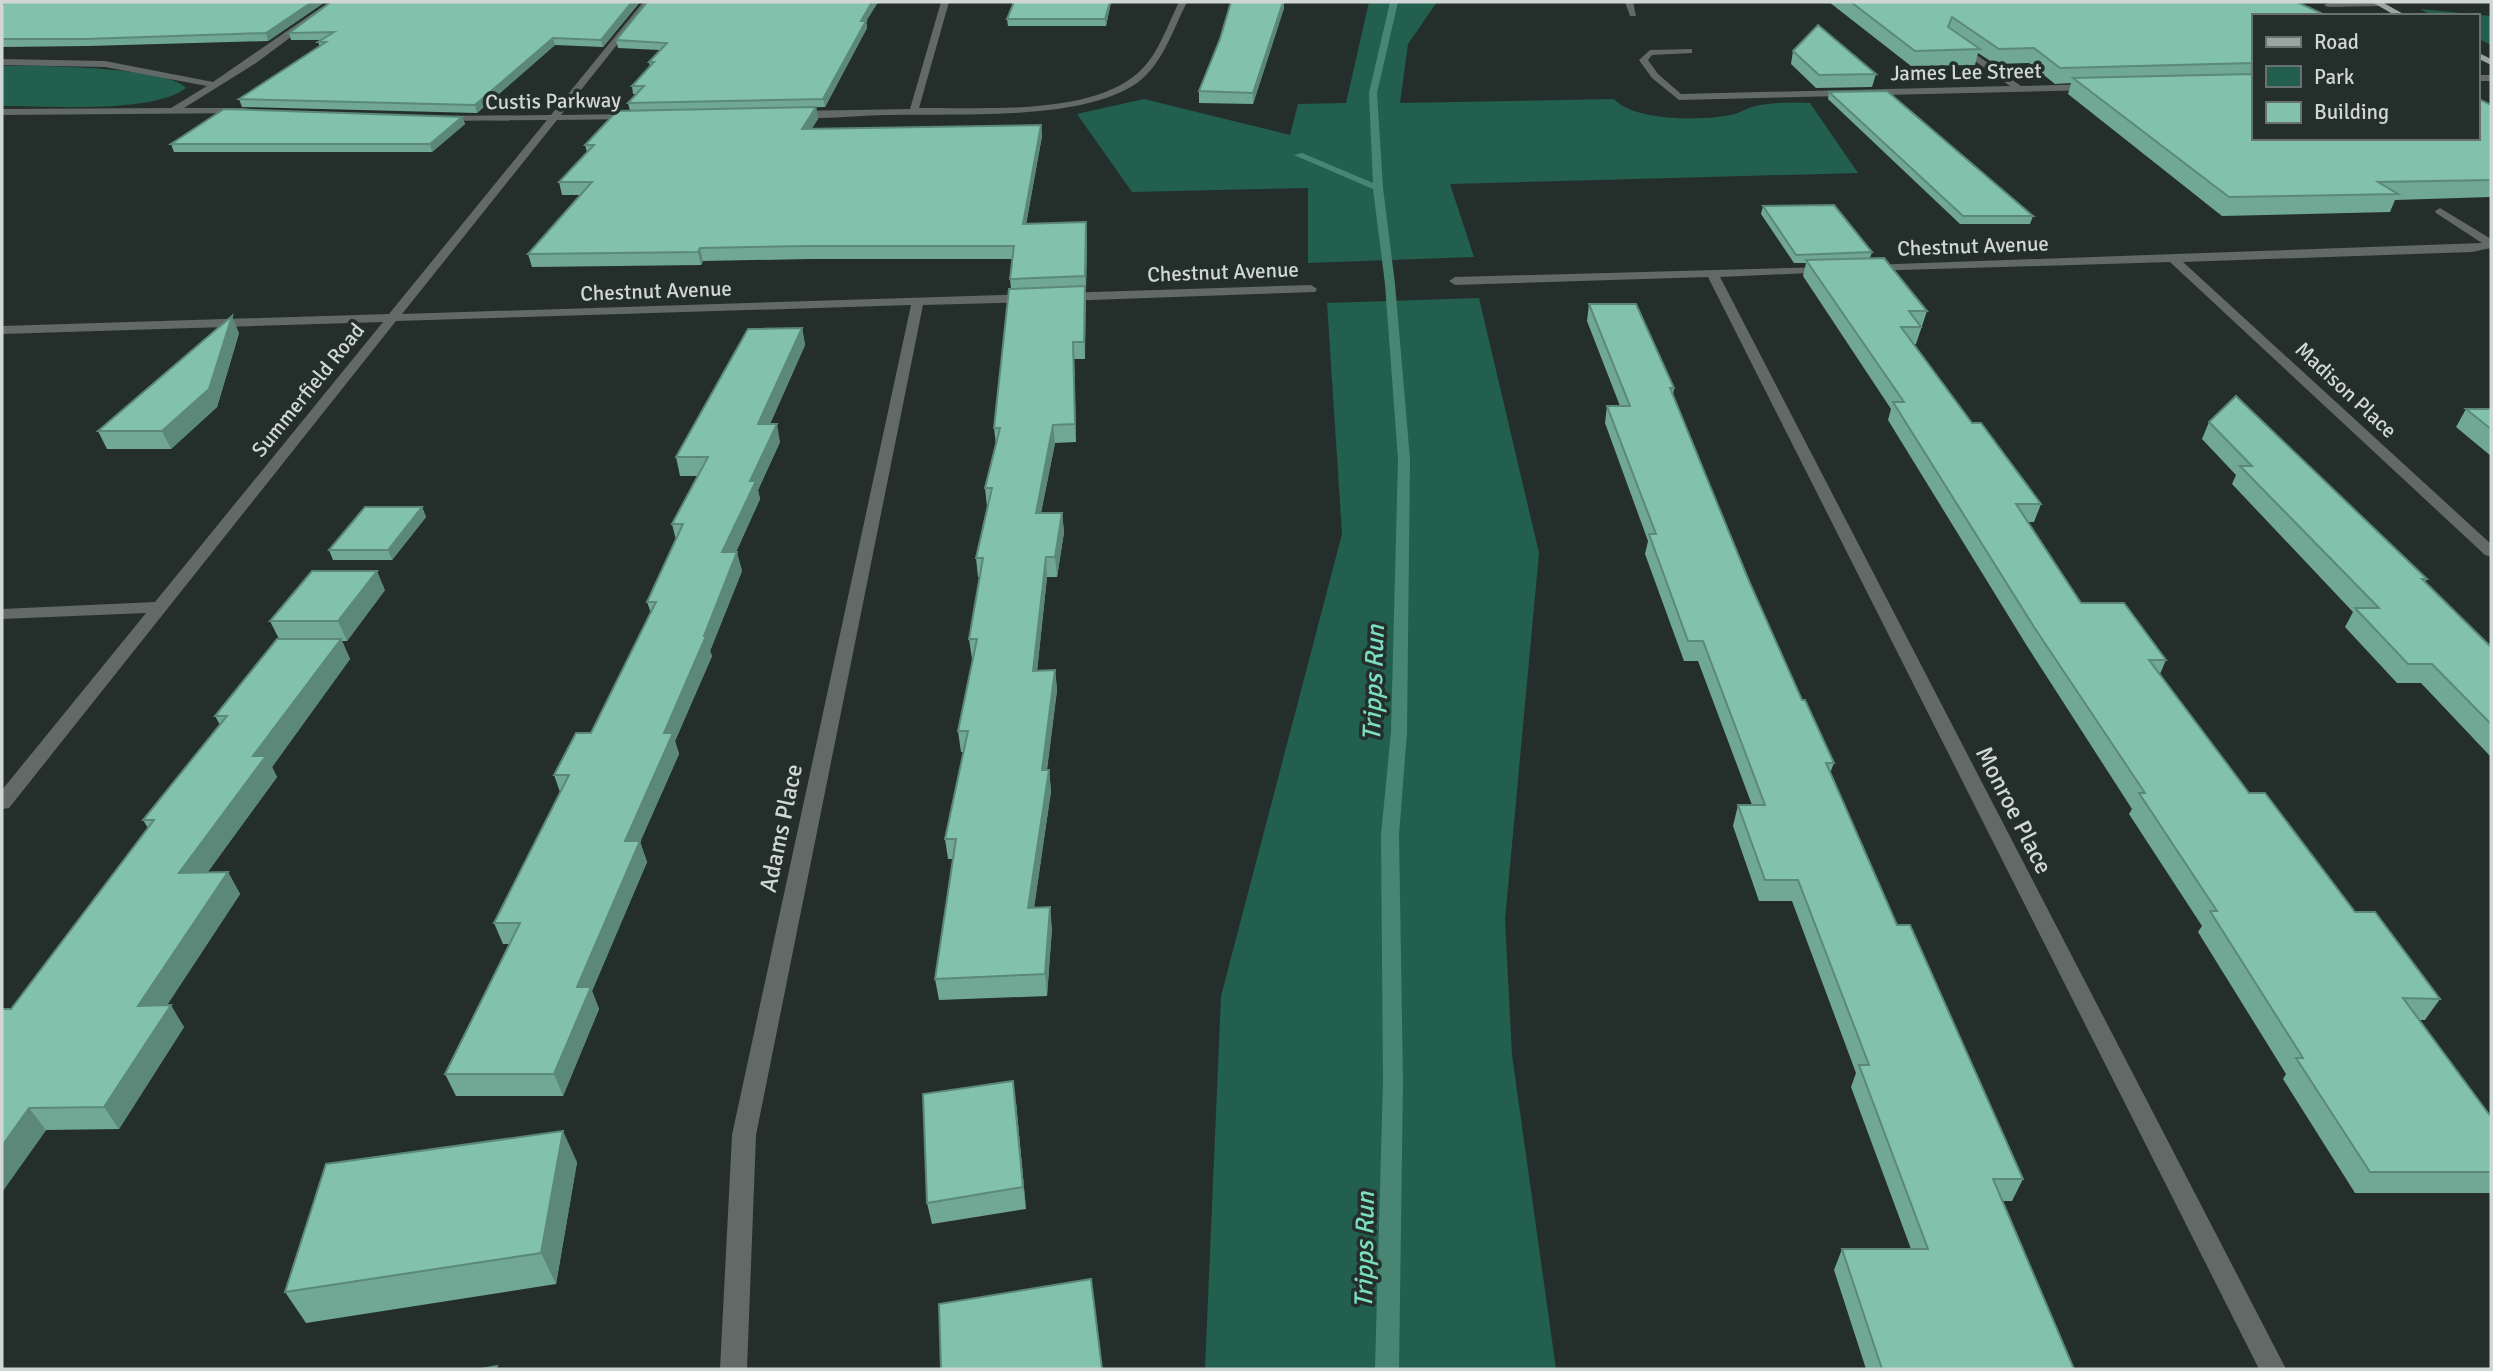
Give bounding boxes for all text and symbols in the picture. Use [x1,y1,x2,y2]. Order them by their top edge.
legend [2252,14,2479,140]
text: Road [2314,29,2359,55]
street label: James Lee Street [1890,58,2042,86]
text: Park [2314,64,2355,90]
street label: Custis Parkway [485,87,621,115]
text: Building [2314,99,2389,125]
street label: Chestnut Avenue [1897,230,2049,262]
street label: Chestnut Avenue [1147,256,1299,288]
street label: Chestnut Avenue [580,275,732,307]
street label: Summerfield Road [246,318,370,462]
street label: Madison Place [2290,336,2402,444]
water label: Tripps Run [1356,623,1392,742]
street label: Monroe Place [1969,741,2059,879]
street label: Adams Place [753,761,809,895]
water label: Tripps Run [1348,1191,1382,1309]

